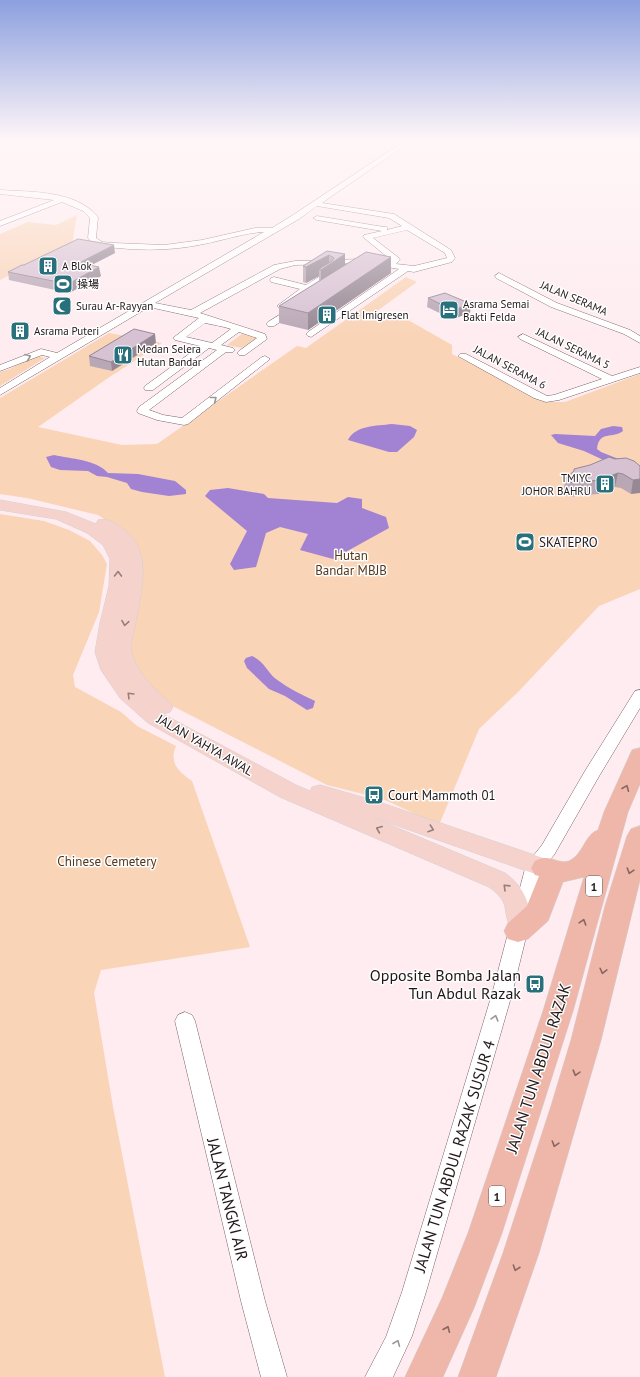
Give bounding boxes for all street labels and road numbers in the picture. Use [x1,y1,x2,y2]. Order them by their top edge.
street label: JALAN SERAMA [537,277,610,319]
street label: JALAN SERAMA 5 [533,324,612,372]
street label: JALAN SERAMA 6 [470,342,549,392]
street label: JALAN YAHYA AWAL [153,710,257,780]
road number: 1 [586,876,602,896]
street label: JALAN TUN ABDUL RAZAK [501,980,575,1156]
street label: JALAN TUN ABDUL RAZAK SUSUR 4 [409,1037,499,1275]
street label: JALAN TANGKI AIR [203,1135,253,1262]
road number: 1 [489,1186,505,1206]

